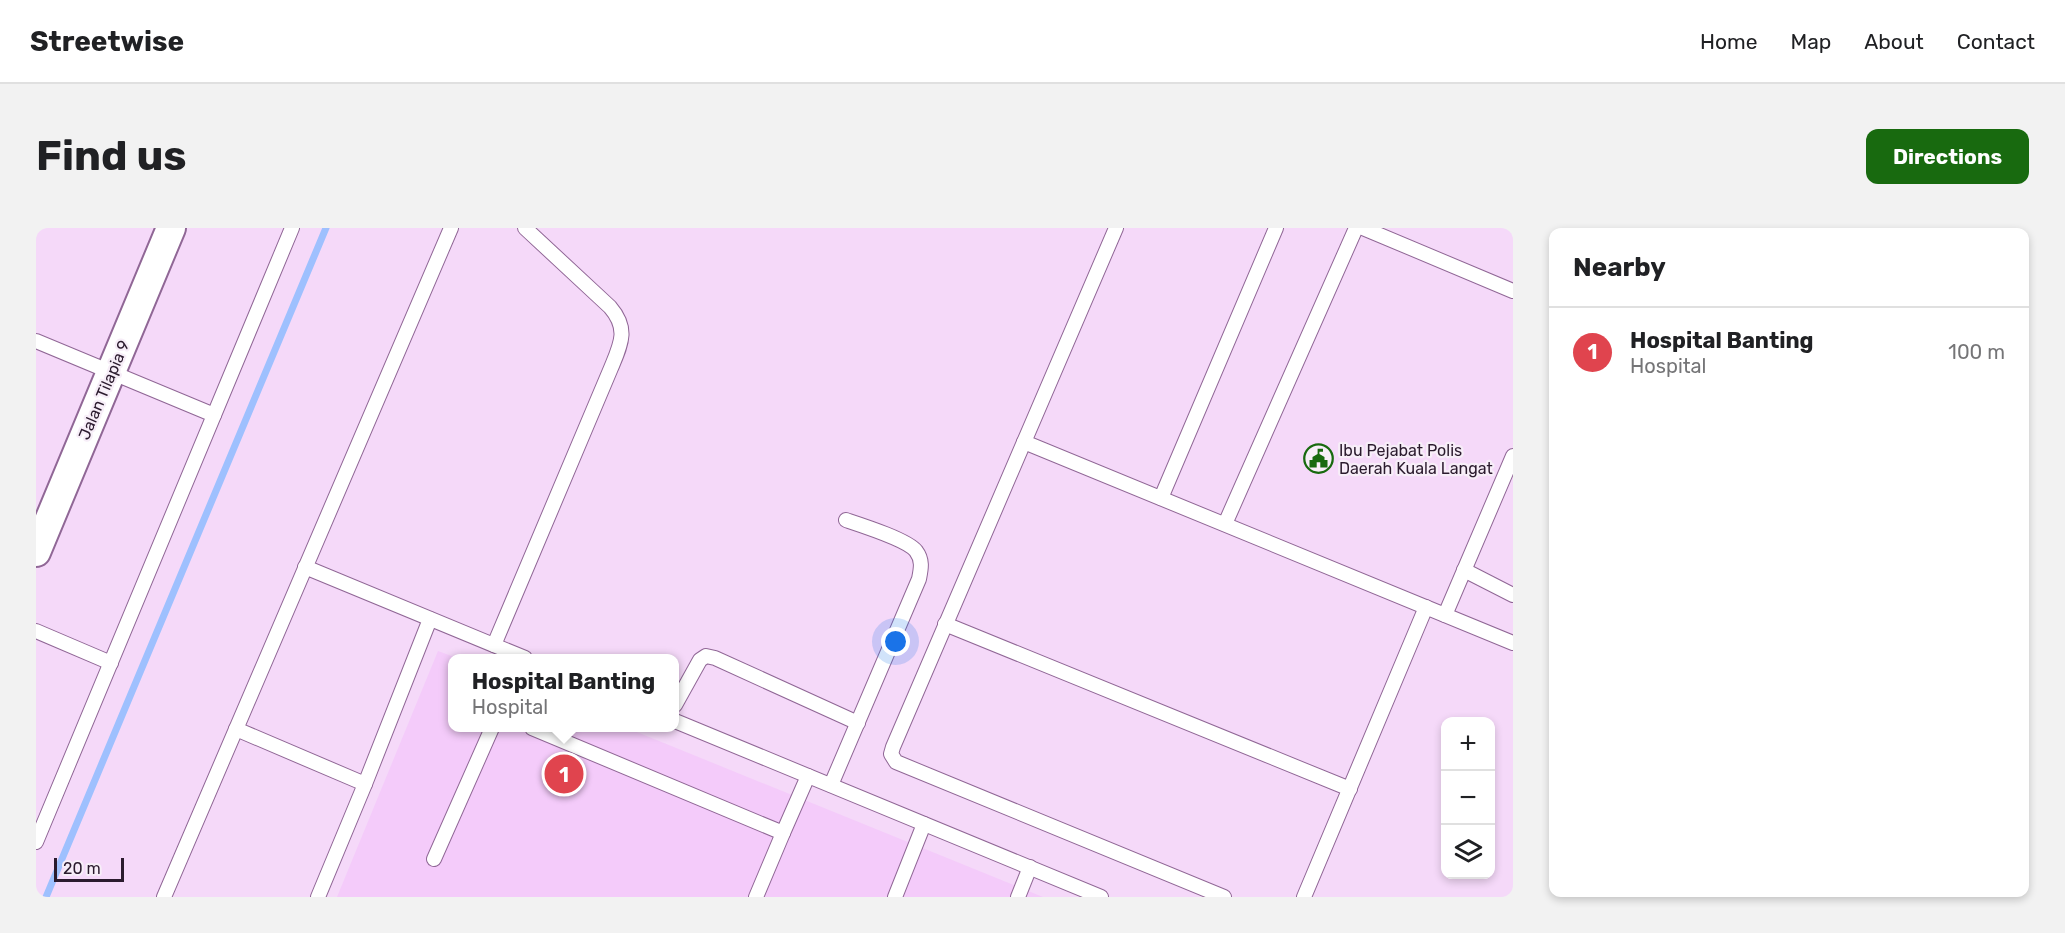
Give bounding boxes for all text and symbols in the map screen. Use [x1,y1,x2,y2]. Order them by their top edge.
text: Streetwise [30,25,184,58]
text: Home [1700,29,1757,54]
text: Map [1790,29,1831,54]
text: About [1864,29,1924,54]
text: Contact [1957,29,2035,54]
button: Directions [1866,129,2029,184]
text: Find us [36,131,187,181]
text: Nearby [1573,252,1666,283]
text: Hospital Banting [1630,327,1814,354]
street label: Jalan Tilapia 9 [74,337,134,443]
text: 1 [1588,340,1597,364]
text: 100 m [1948,340,2005,364]
text: Hospital [1630,354,1706,378]
place label: Ibu Pejabat Polis Daerah Kuala Langat [1339,441,1493,478]
public building icon: Ibu Pejabat Polis Daerah Kuala Langat [1302,443,1334,475]
your location [881,627,910,656]
popup [448,654,679,732]
text: Hospital Banting [472,668,655,695]
text: Hospital [472,695,548,719]
map controls [1441,717,1495,879]
button: + [1441,717,1495,771]
pin: 1 [544,752,584,796]
button: − [1441,771,1495,825]
button: layers [1441,825,1495,879]
scale bar [54,855,124,882]
text: 20 m [63,859,101,878]

